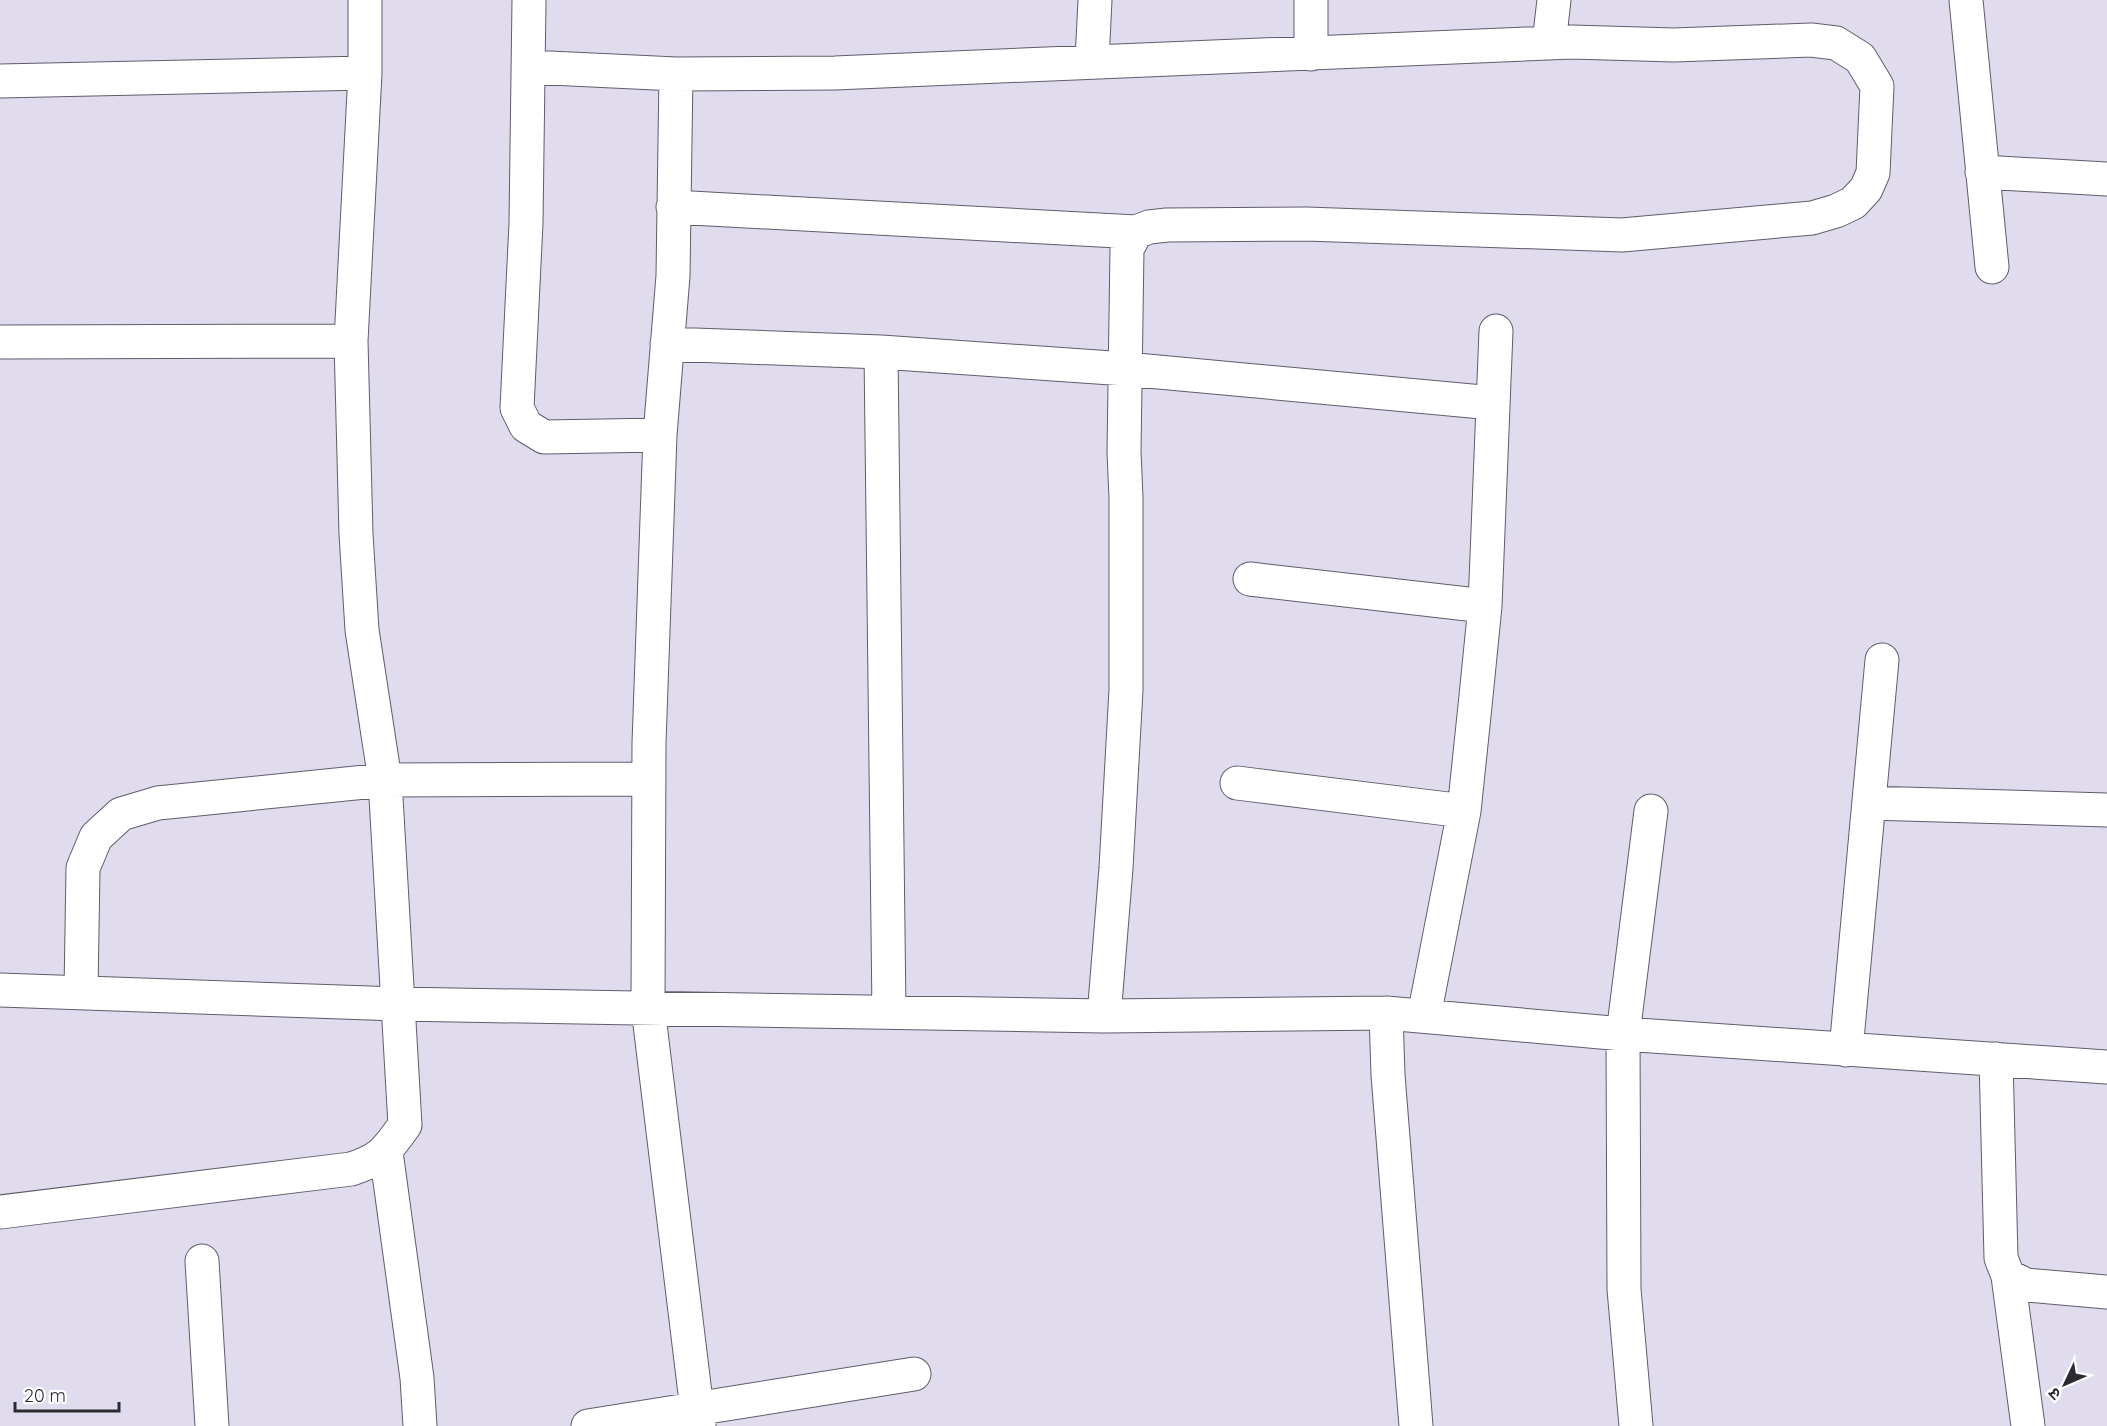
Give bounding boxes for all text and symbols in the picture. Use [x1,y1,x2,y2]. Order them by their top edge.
north arrow [2035,1354,2095,1414]
scale bar [15,1375,118,1413]
text: 20 m [24,1384,66,1407]
text: उ [2043,1384,2065,1405]

